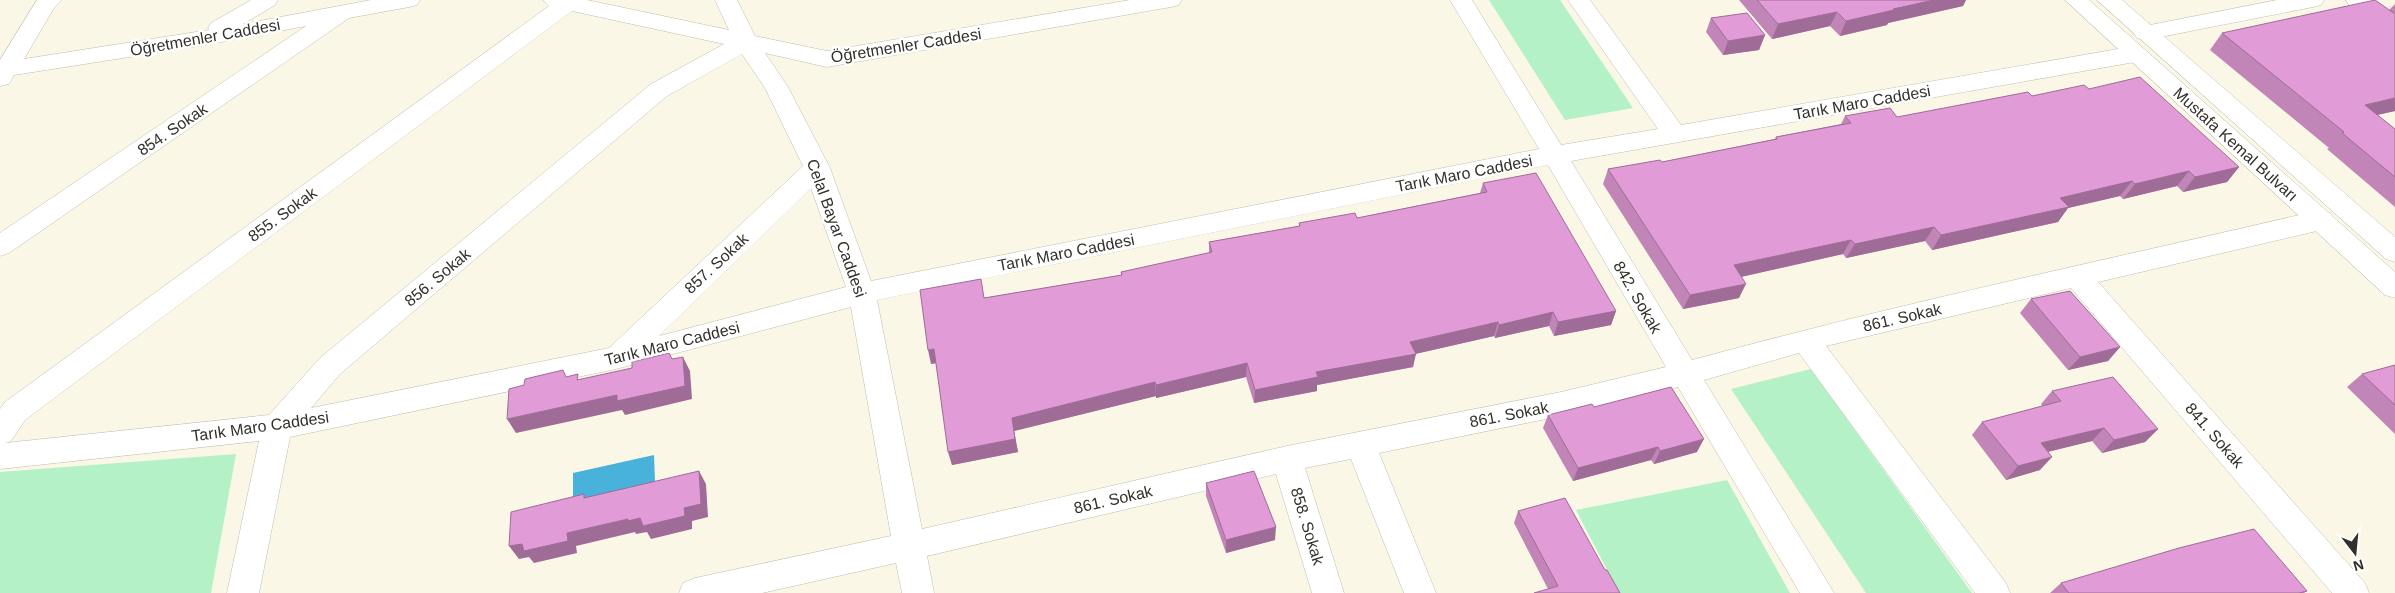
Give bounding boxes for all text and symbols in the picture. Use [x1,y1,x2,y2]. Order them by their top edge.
street label: Öğretmenler Caddesi [129,16,281,59]
street label: Öğretmenler Caddesi [830,25,983,66]
street label: Tarık Maro Caddesi [1792,82,1932,123]
street label: Mustafa Kemal Bulvarı [2170,84,2301,205]
street label: 854. Sokak [134,99,211,159]
street label: Tarık Maro Caddesi [1394,152,1534,195]
street label: Celal Bayar Caddesi [804,157,869,300]
street label: 855. Sokak [245,183,320,245]
street label: 857. Sokak [681,229,752,297]
street label: Tarık Maro Caddesi [996,231,1136,274]
street label: 856. Sokak [401,245,474,310]
street label: 842. Sokak [1610,258,1665,337]
street label: 861. Sokak [1861,300,1944,335]
street label: Tarık Maro Caddesi [603,318,741,369]
street label: 861. Sokak [1468,398,1551,430]
street label: 841. Sokak [2182,400,2248,472]
street label: Tarık Maro Caddesi [190,408,330,445]
street label: 861. Sokak [1072,482,1155,517]
street label: 858. Sokak [1288,485,1328,568]
north arrow [2330,528,2380,578]
text: N [2352,556,2366,575]

